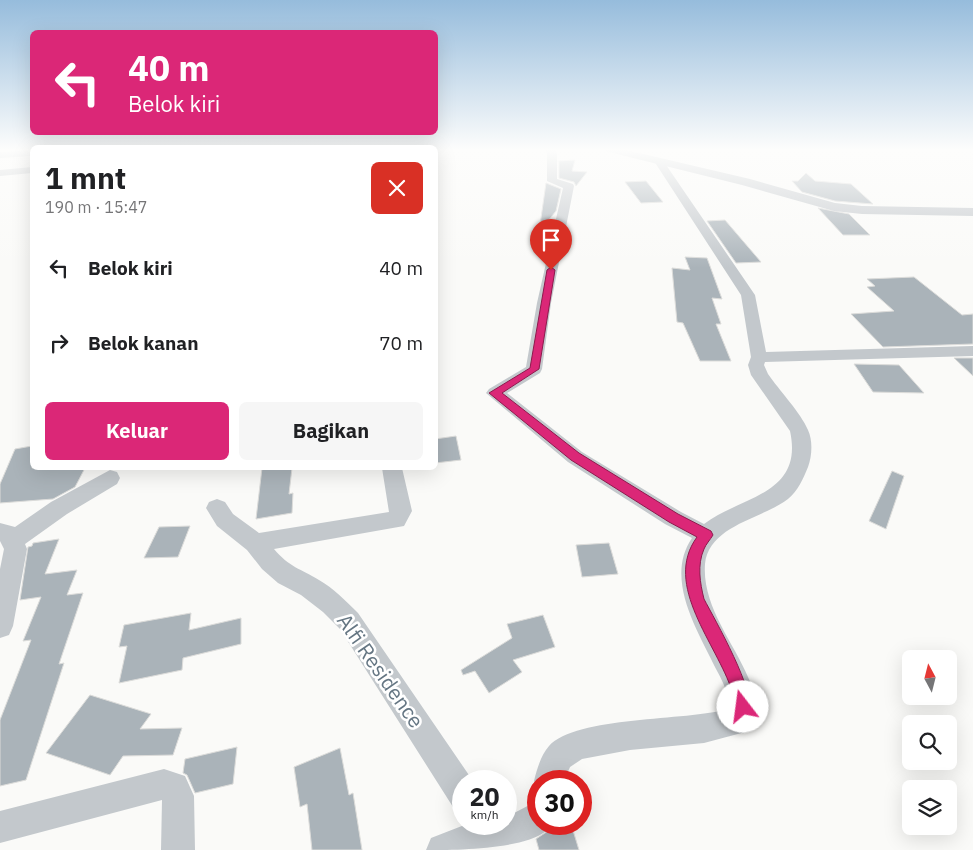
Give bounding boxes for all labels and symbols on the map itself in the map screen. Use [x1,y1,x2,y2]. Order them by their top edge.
pin [530,219,572,270]
street label: Alfi Residence [331,608,431,733]
north arrow [902,650,958,705]
position arrow [716,680,768,732]
speed limit sign: 30 [527,770,592,835]

